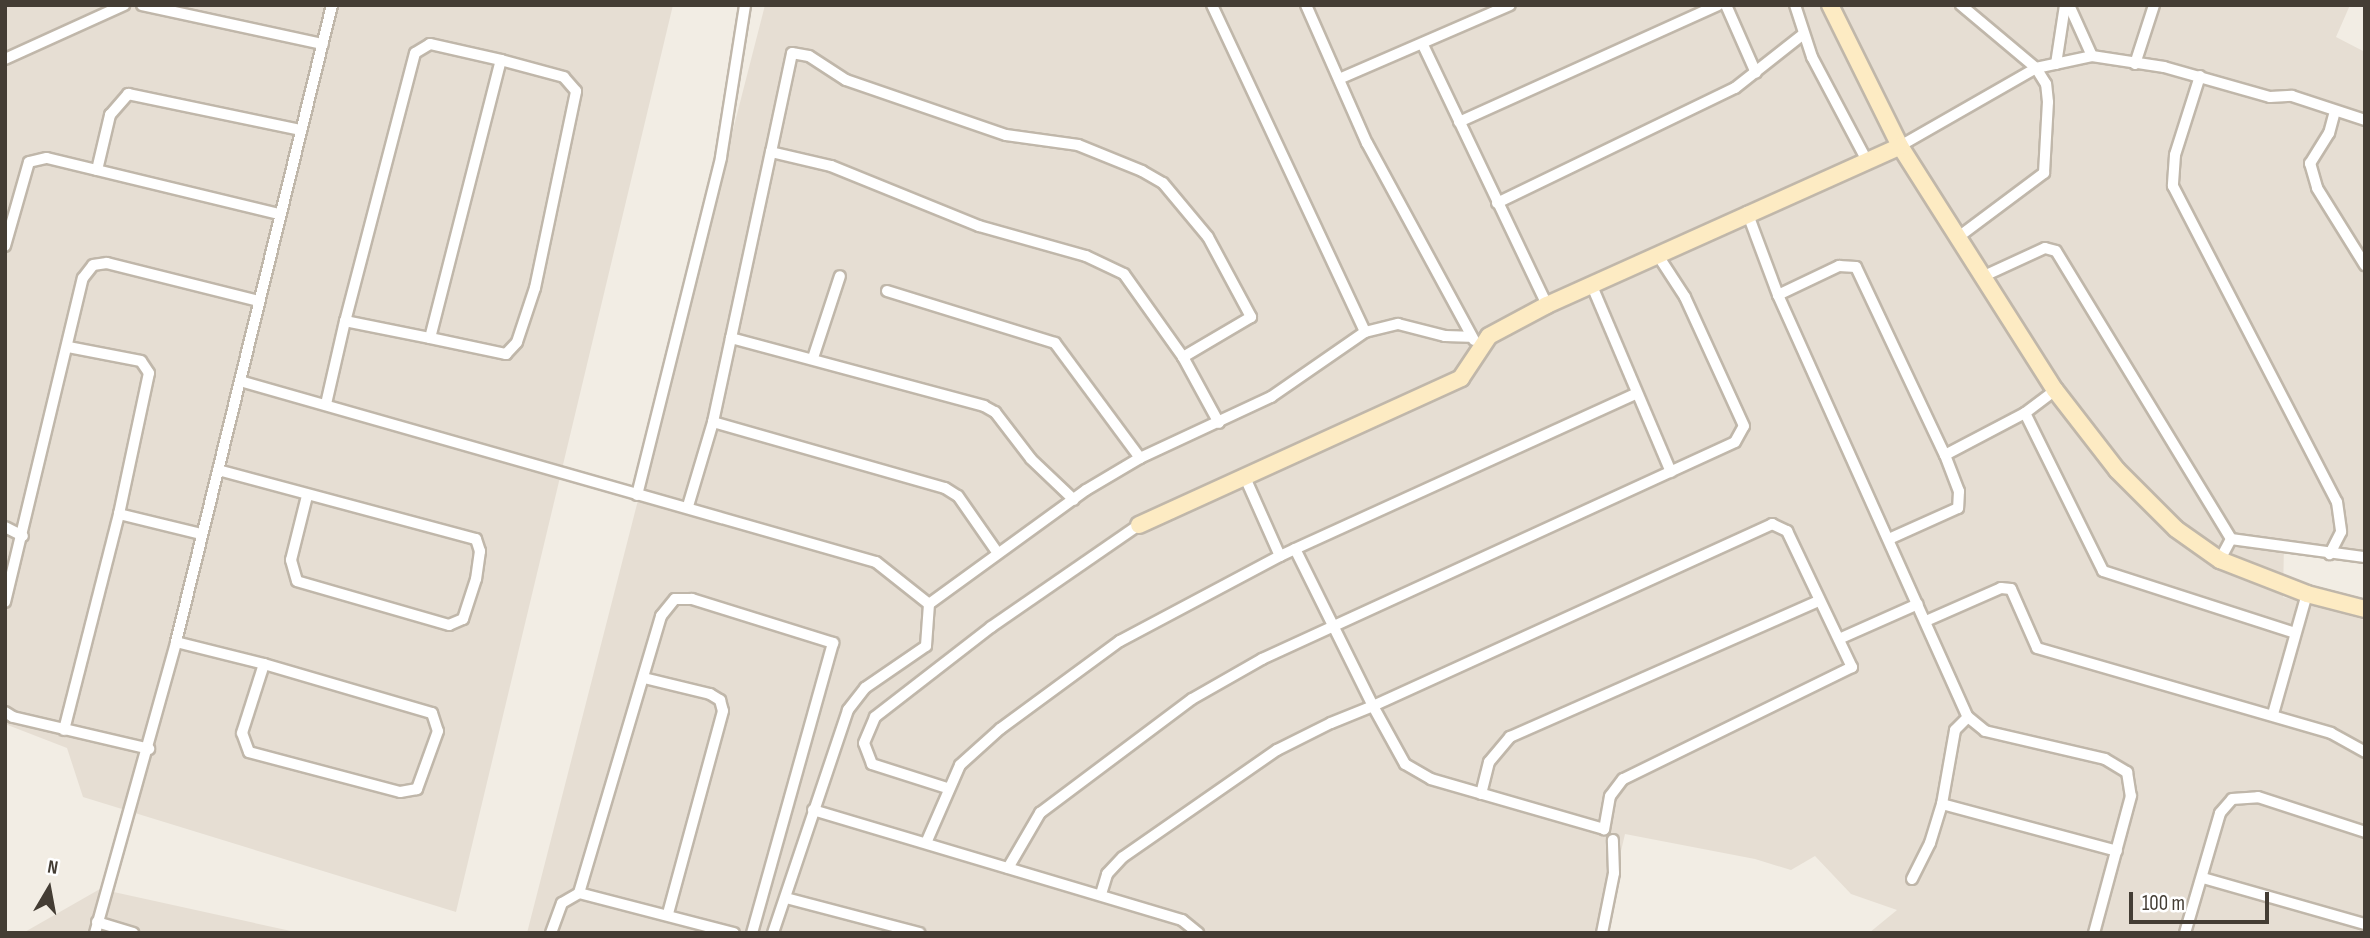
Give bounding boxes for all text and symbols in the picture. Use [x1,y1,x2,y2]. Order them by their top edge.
north arrow [14,854,84,924]
text: N [46,856,60,880]
scale bar [2132,878,2272,922]
text: 100 m [2142,891,2185,916]

